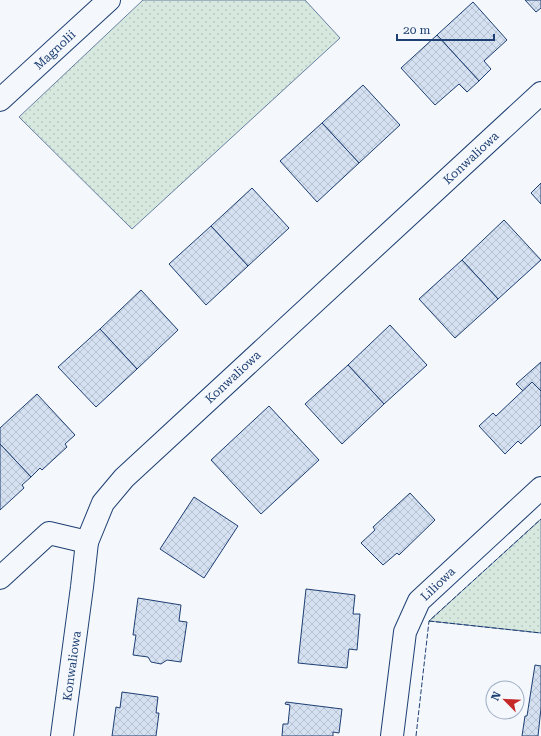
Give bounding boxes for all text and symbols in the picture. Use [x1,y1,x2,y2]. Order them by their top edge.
scale bar [397,16,494,42]
text: 20 m [403,23,430,37]
street label: Magnolii [32,27,79,73]
street label: Konwaliowa [440,128,502,187]
street label: Konwaliowa [202,347,264,406]
street label: Liliowa [418,564,458,604]
street label: Konwaliowa [60,630,84,702]
north arrow [485,680,525,720]
text: N [489,689,504,703]

